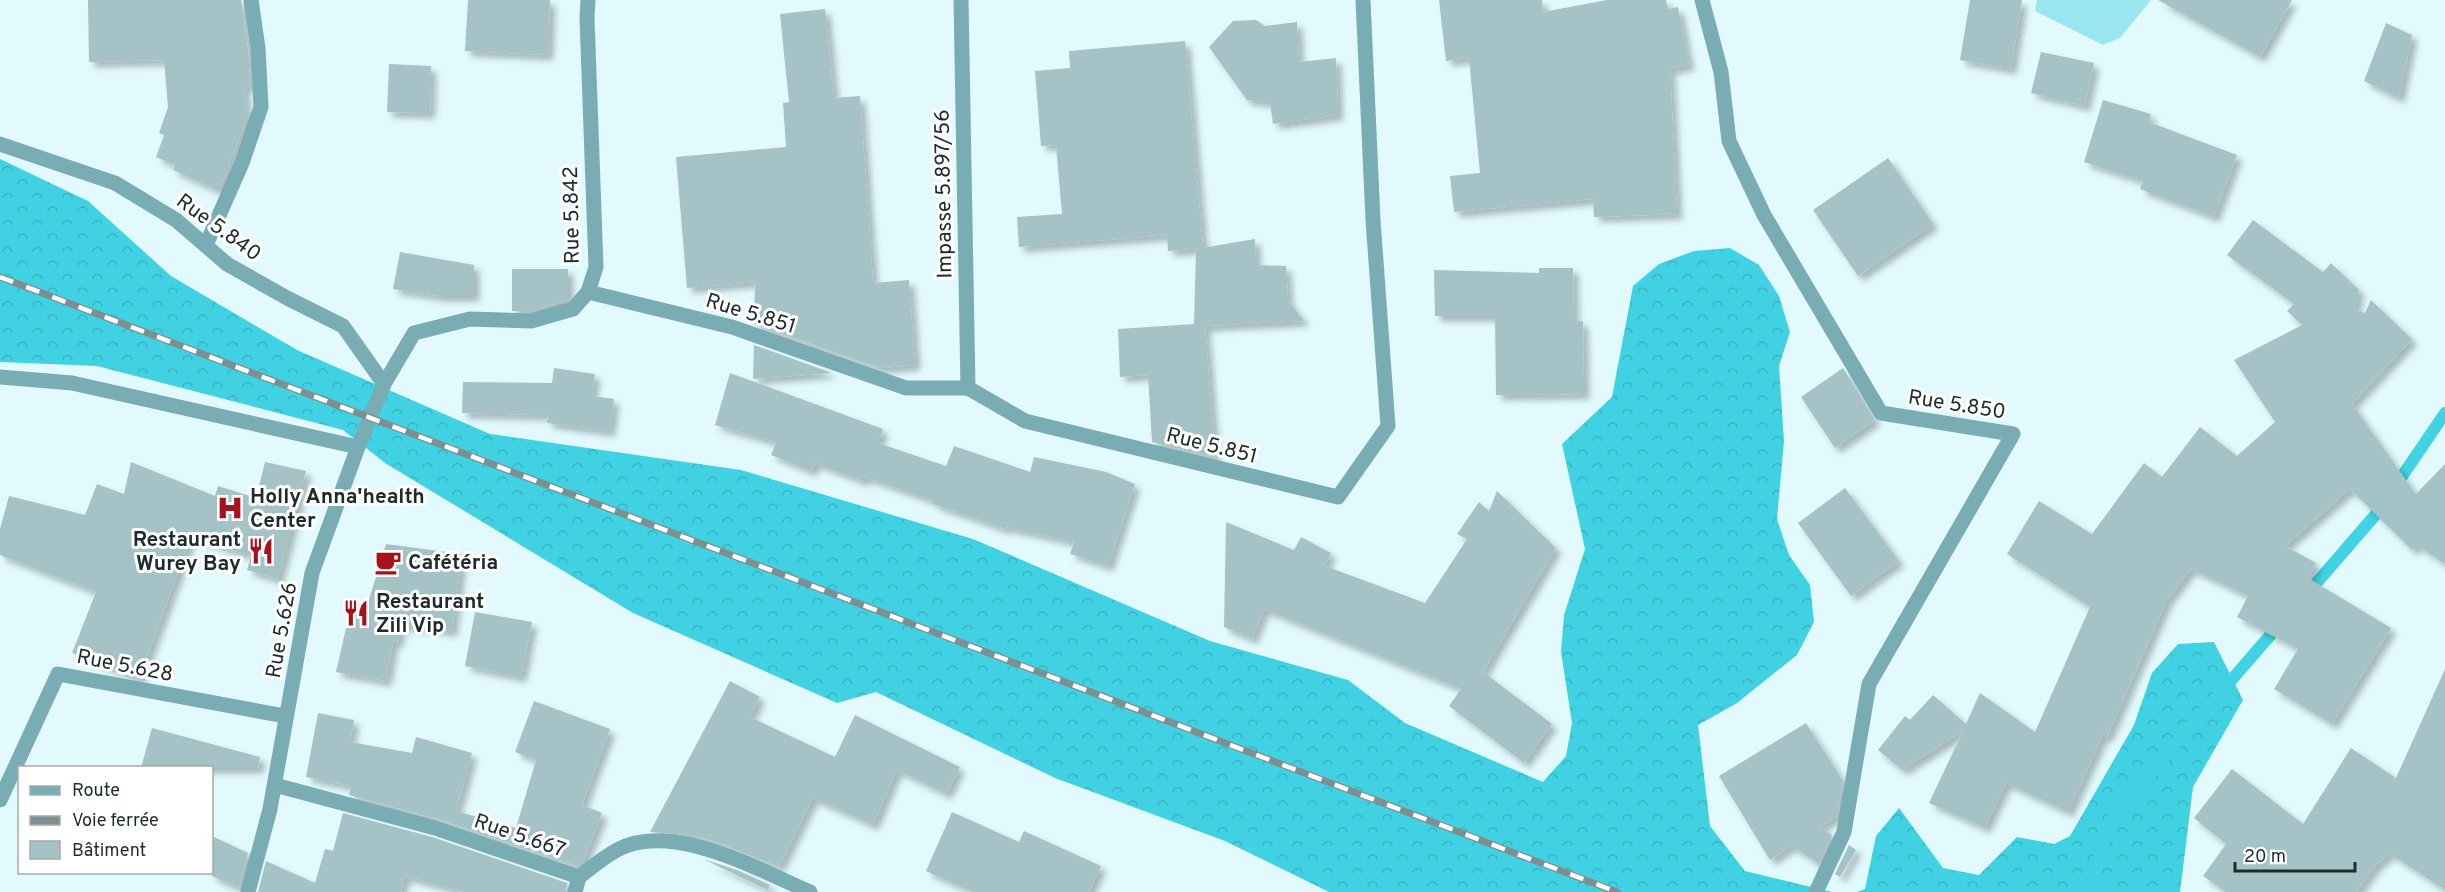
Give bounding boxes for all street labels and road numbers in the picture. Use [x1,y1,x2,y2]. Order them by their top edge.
street label: Impasse 5.897/56 [930,109,959,279]
street label: Rue 5.842 [558,166,587,264]
street label: Rue 5.840 [170,188,266,268]
street label: Rue 5.851 [702,288,799,341]
street label: Rue 5.850 [1906,384,2008,427]
street label: Rue 5.851 [1163,422,1260,471]
street label: Rue 5.626 [261,580,304,681]
street label: Rue 5.628 [74,644,175,689]
street label: Rue 5.667 [470,808,569,865]

